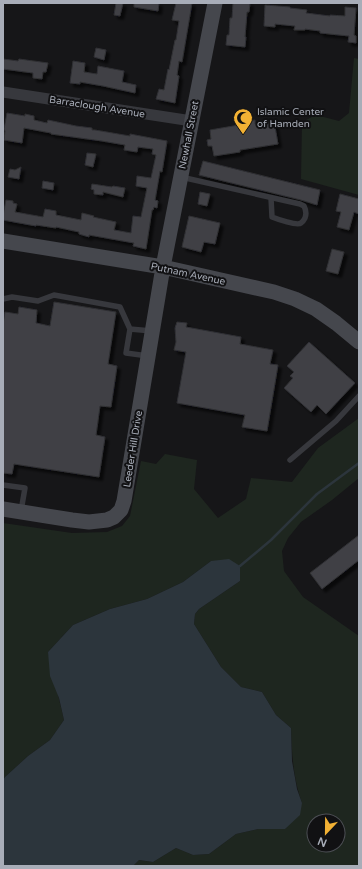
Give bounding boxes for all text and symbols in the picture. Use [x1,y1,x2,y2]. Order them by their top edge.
street label: Barraclough Avenue [48,94,146,121]
street label: Newhall Street [176,100,202,170]
place label: Islamic Center of Hamden [257,106,324,130]
mosque icon: Islamic Center of Hamden [232,107,254,135]
street label: Putnam Avenue [150,260,227,288]
street label: Leeder Hill Drive [121,409,145,488]
north arrow [306,813,346,853]
text: N [316,834,329,849]

